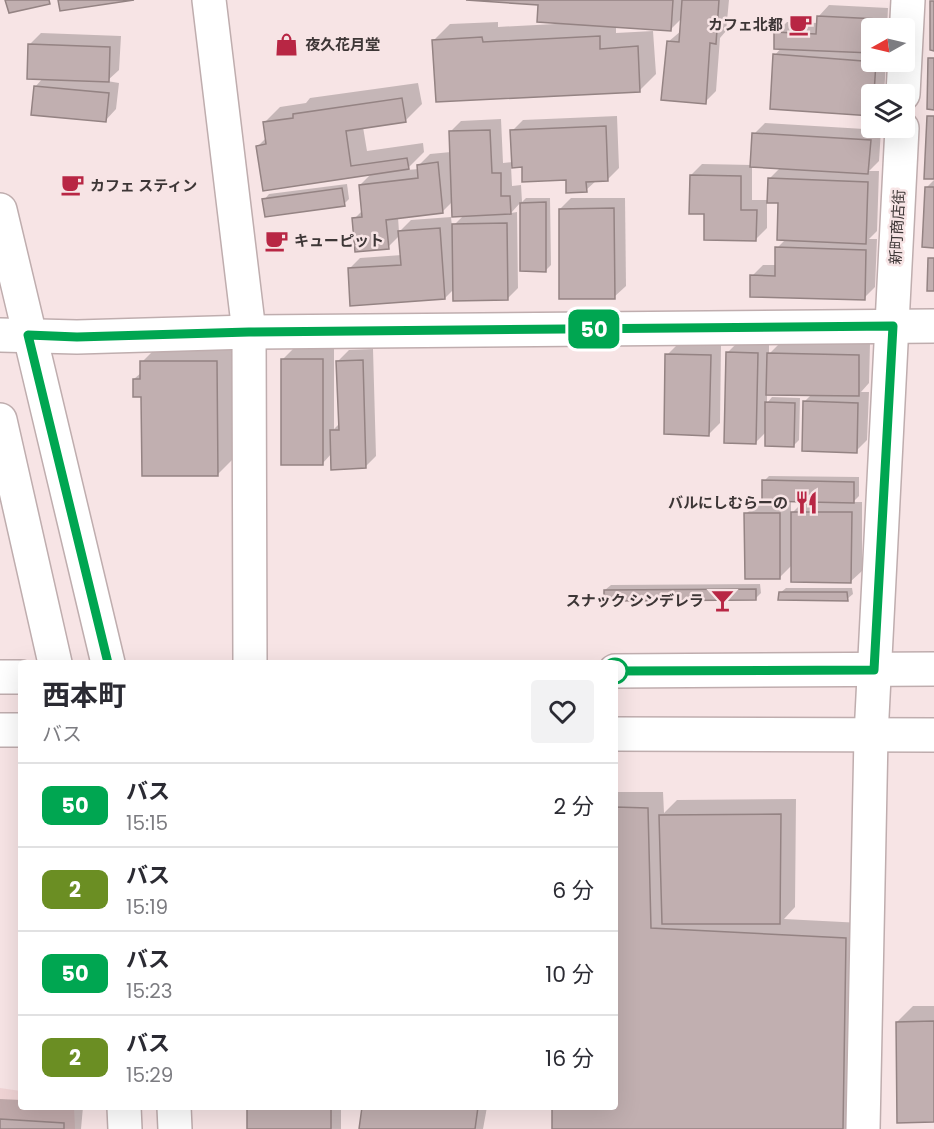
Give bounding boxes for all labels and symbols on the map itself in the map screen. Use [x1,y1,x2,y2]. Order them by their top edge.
cafe icon: カフェ北都 [788,11,814,37]
place label: カフェ北都 [708,14,783,35]
north arrow [861,18,915,72]
shop icon: 夜久花月堂 [274,31,300,57]
place label: 夜久花月堂 [305,34,380,55]
cafe icon: カフェ スティン [59,172,85,198]
place label: カフェ スティン [90,175,197,196]
street label: 新町商店街 [885,189,909,265]
cafe icon: キューピット [263,227,289,253]
place label: キューピット [294,230,384,251]
line badge: 50 [567,310,621,348]
restaurant icon: バルにしむらーの [793,489,819,515]
place label: バルにしむらーの [668,492,788,513]
bar icon: スナック シンデレラ [709,587,735,613]
place label: スナック シンデレラ [566,590,704,611]
unlabelled marker [602,658,628,684]

